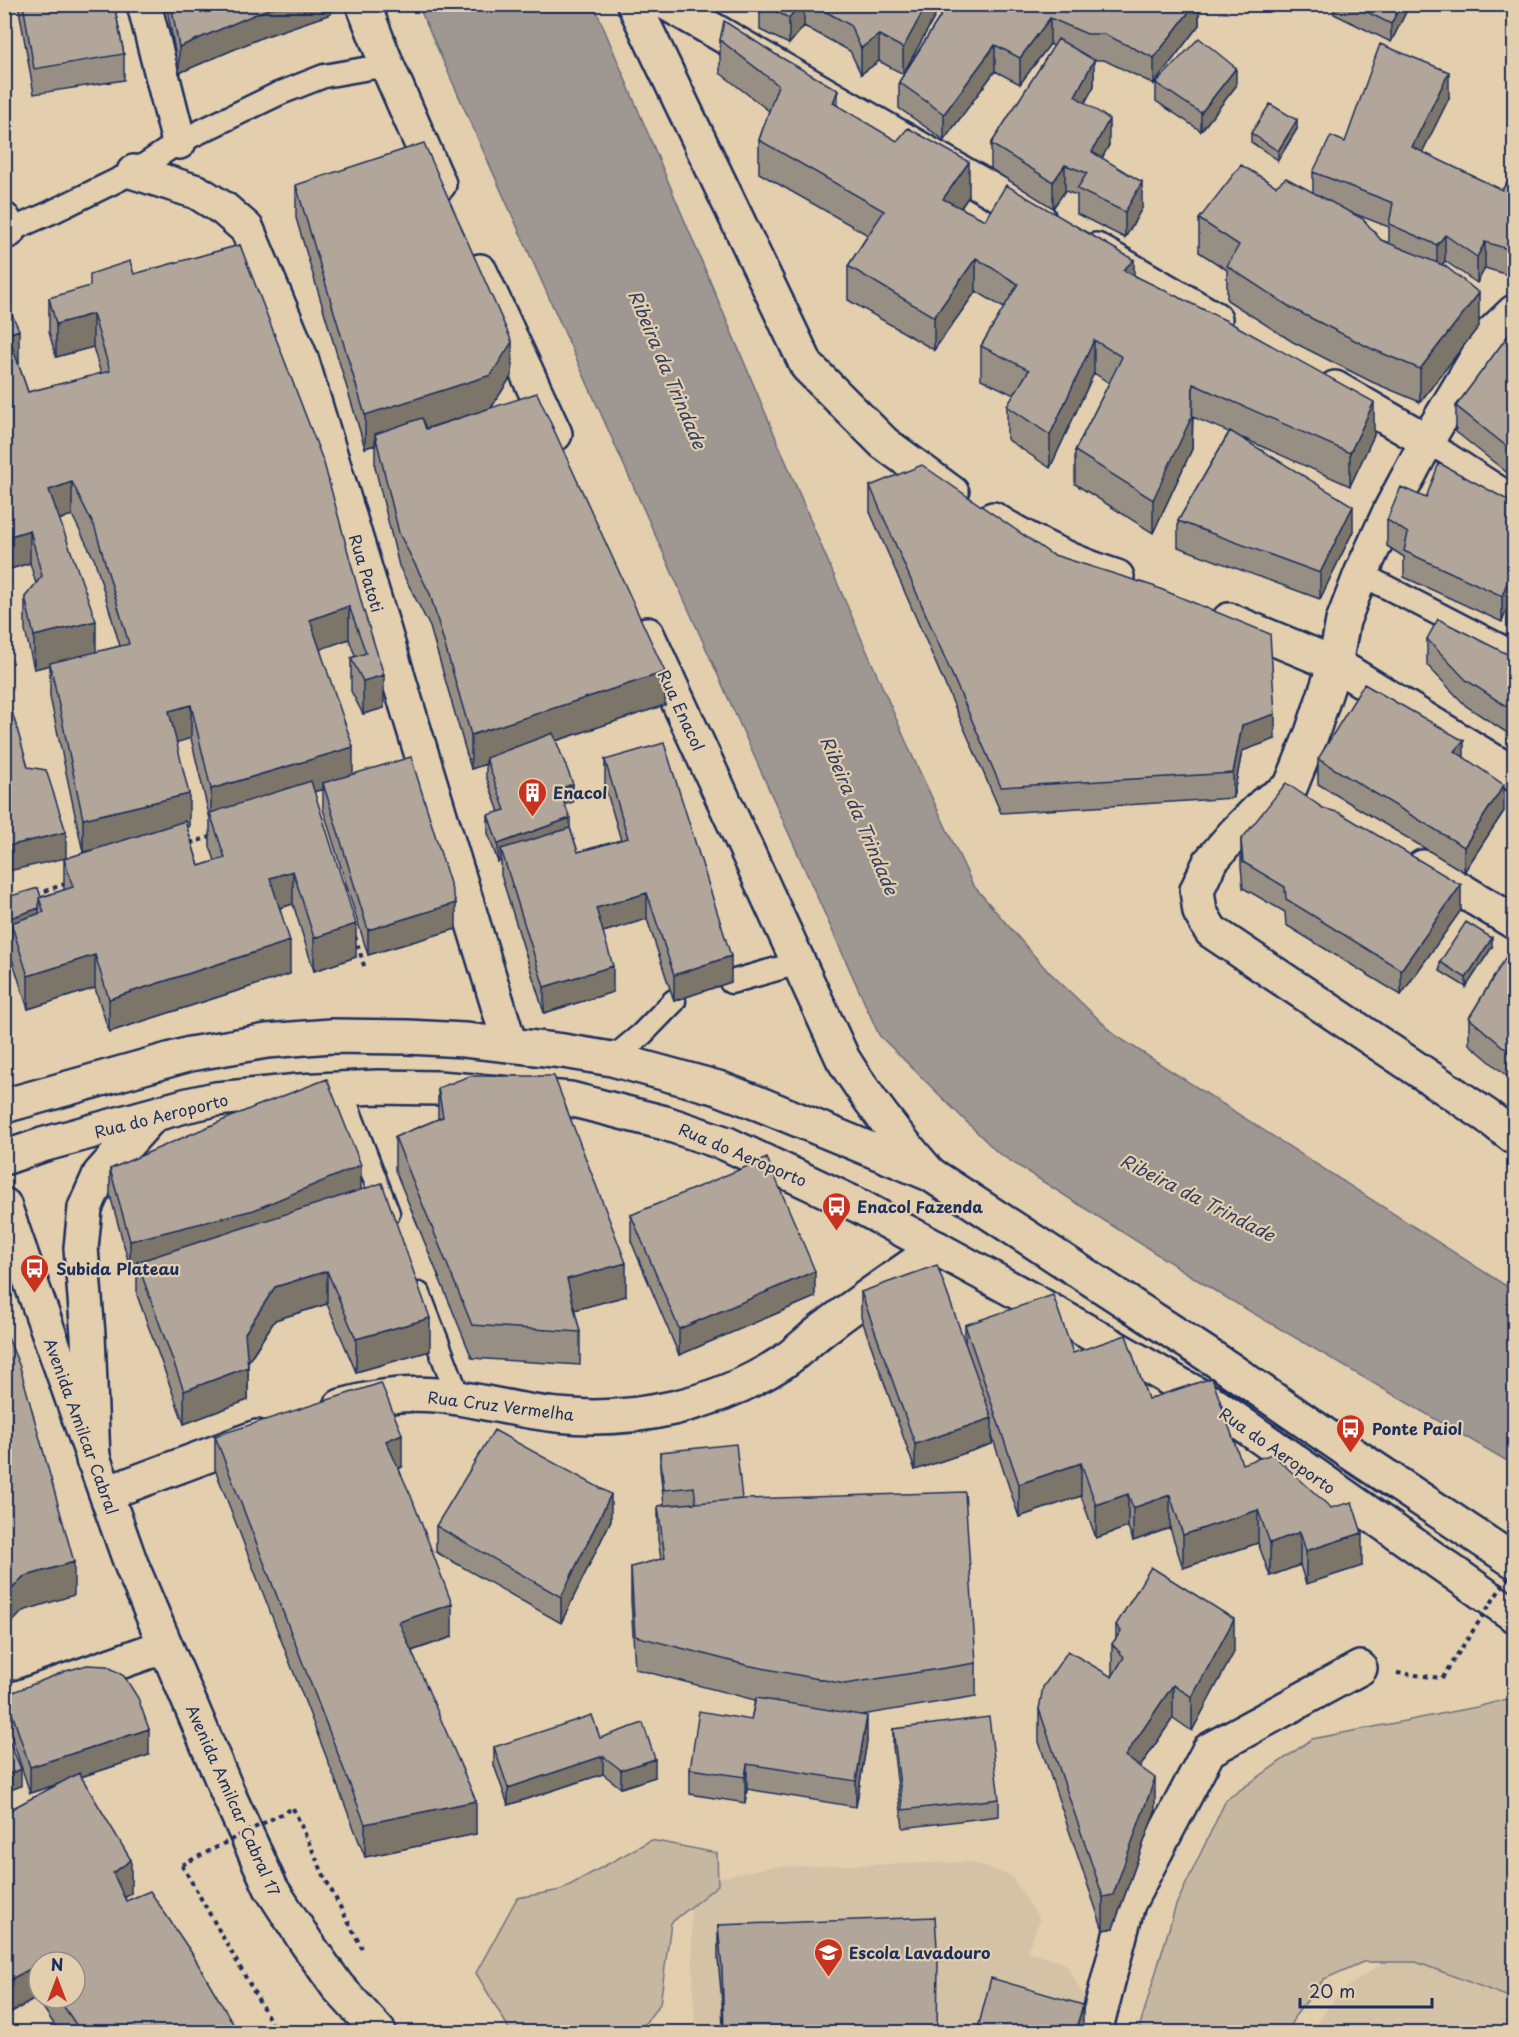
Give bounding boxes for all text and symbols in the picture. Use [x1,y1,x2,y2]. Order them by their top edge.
water label: Ribeira da Trindade [622,285,714,454]
street label: Rua Patoti [344,531,390,615]
street label: Rua Enacol [653,666,711,754]
water label: Ribeira da Trindade [814,731,906,900]
building icon: Enacol [516,776,548,818]
place label: Enacol [553,780,607,804]
street label: Rua do Aeroporto [92,1087,231,1143]
street label: Rua do Aeroporto [675,1116,811,1192]
water label: Ribeira da Trindade [1116,1146,1281,1248]
bus stop icon: Enacol Fazenda [820,1190,852,1232]
place label: Enacol Fazenda [857,1194,983,1218]
bus stop icon: Subida Plateau [19,1252,51,1294]
place label: Subida Plateau [56,1256,179,1280]
street label: Avenida Amilcar Cabral [39,1334,125,1518]
street label: Rua Cruz Vermelha [427,1384,576,1426]
street label: Rua do Aeroporto [1215,1401,1341,1499]
bus stop icon: Ponte Paiol [1335,1412,1367,1454]
place label: Ponte Paiol [1372,1416,1462,1440]
street label: Avenida Amilcar Cabral 17 [181,1701,287,1900]
school or university icon: Escola Lavadouro [812,1936,844,1978]
place label: Escola Lavadouro [849,1940,990,1964]
north arrow [27,1950,87,2010]
text: N [51,1952,63,1976]
scale bar [1300,1971,1432,2009]
text: 20 m [1309,1977,1355,2004]

